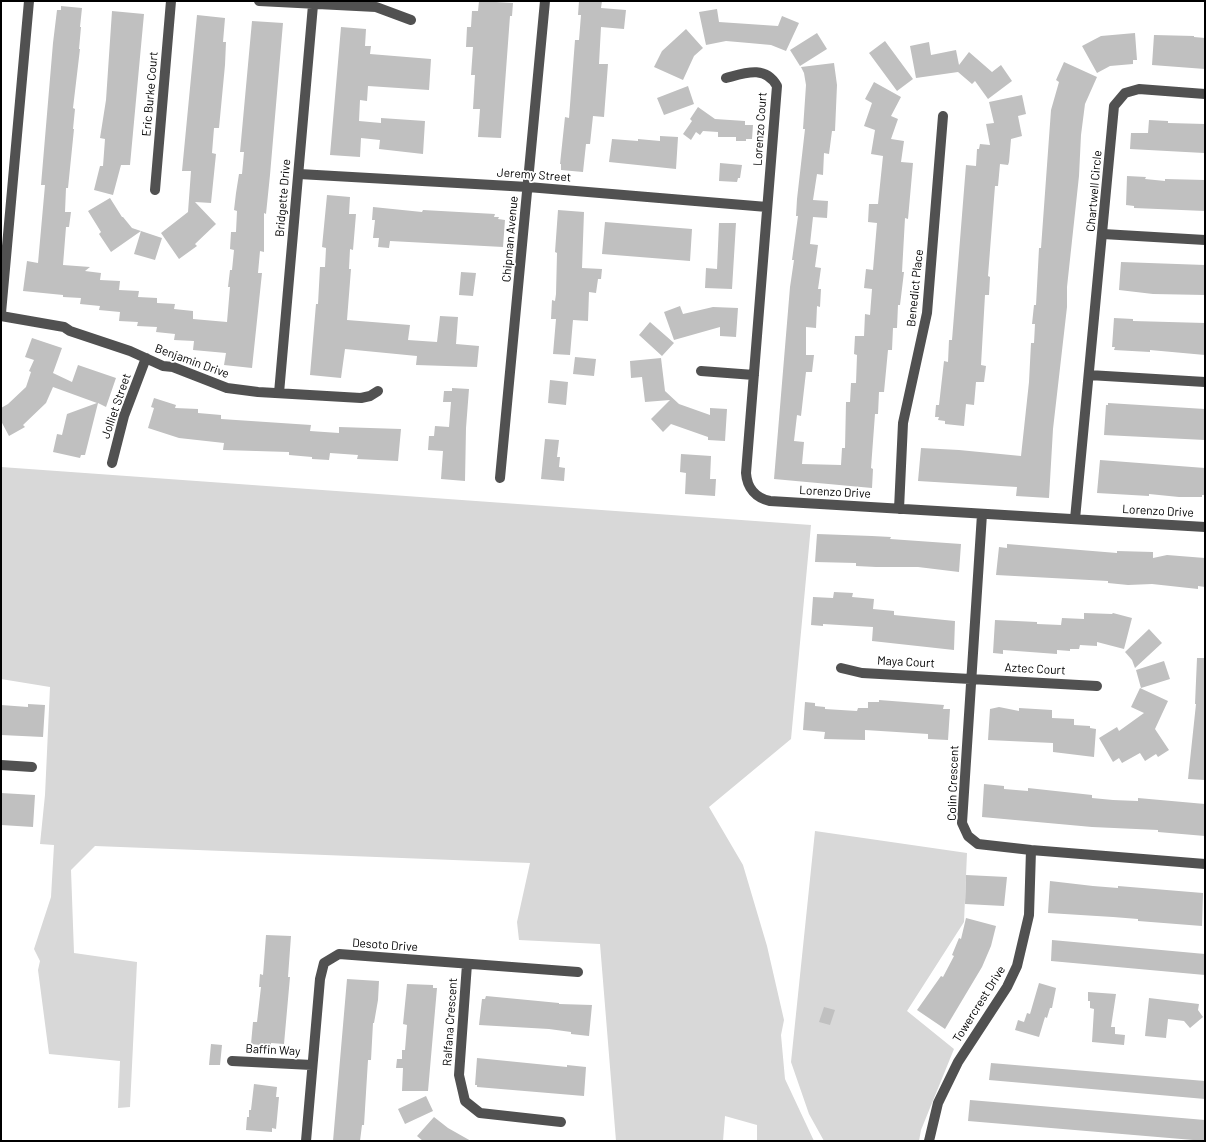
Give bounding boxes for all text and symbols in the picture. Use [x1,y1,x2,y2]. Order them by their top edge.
street label: Eric Burke Court [139,51,161,137]
street label: Lorenzo Court [750,92,770,166]
street label: Chartwell Circle [1083,150,1105,232]
street label: Bridgette Drive [272,158,294,238]
street label: Jeremy Street [496,165,572,185]
street label: Chipman Avenue [499,195,521,283]
street label: Benedict Place [904,249,926,327]
street label: Benjamin Drive [153,341,231,381]
street label: Jolliet Street [98,372,134,440]
street label: Lorenzo Drive [799,483,871,501]
street label: Lorenzo Drive [1122,502,1194,520]
street label: Maya Court [877,653,935,671]
street label: Aztec Court [1004,660,1066,678]
street label: Colin Crescent [944,745,962,821]
street label: Desoto Drive [352,936,418,954]
street label: Towercrest Drive [950,963,1008,1045]
street label: Ralfana Crescent [440,977,460,1067]
street label: Baffin Way [245,1041,301,1059]

